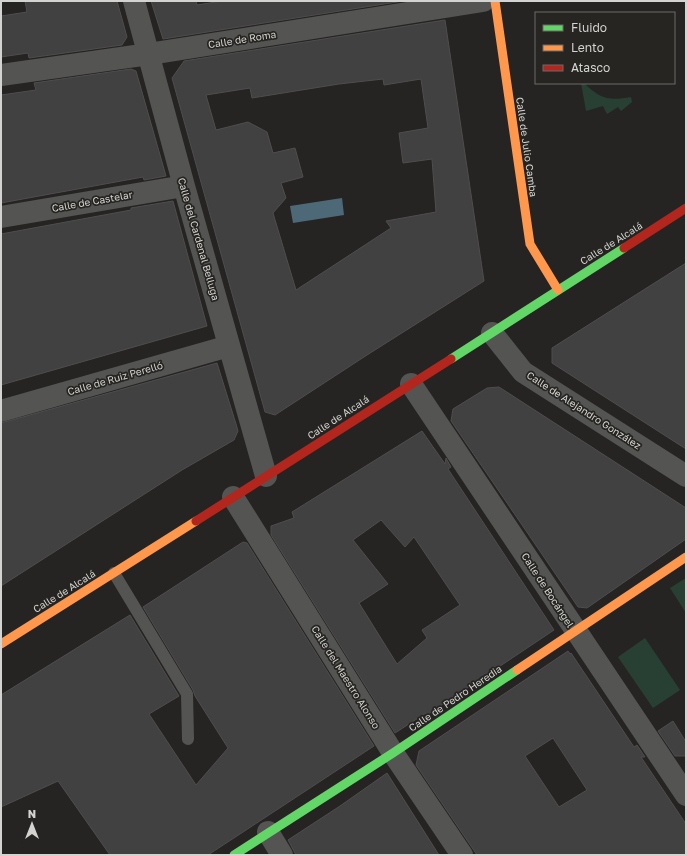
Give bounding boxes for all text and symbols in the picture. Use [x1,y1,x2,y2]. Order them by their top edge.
legend [535,12,675,84]
text: Fluido [571,20,607,35]
street label: Calle de Roma [207,28,277,50]
text: Lento [571,40,604,55]
text: Atasco [571,60,610,75]
street label: Calle de Julio Camba [514,96,540,198]
street label: Calle del Cardenal Belluga [176,176,222,302]
street label: Calle de Castelar [51,188,133,214]
street label: Calle de Alcalá [578,219,644,267]
street label: Calle de Ruiz Perelló [66,359,164,397]
street label: Calle de Alejandro González [525,369,643,451]
street label: Calle de Alcalá [305,393,371,441]
street label: Calle de Bocángel [519,550,577,630]
street label: Calle de Alcalá [31,567,97,615]
street label: Calle del Maestro Alonso [309,623,383,731]
street label: Calle de Pedro Heredia [406,662,504,734]
north arrow [12,804,52,844]
text: N [28,807,36,820]

